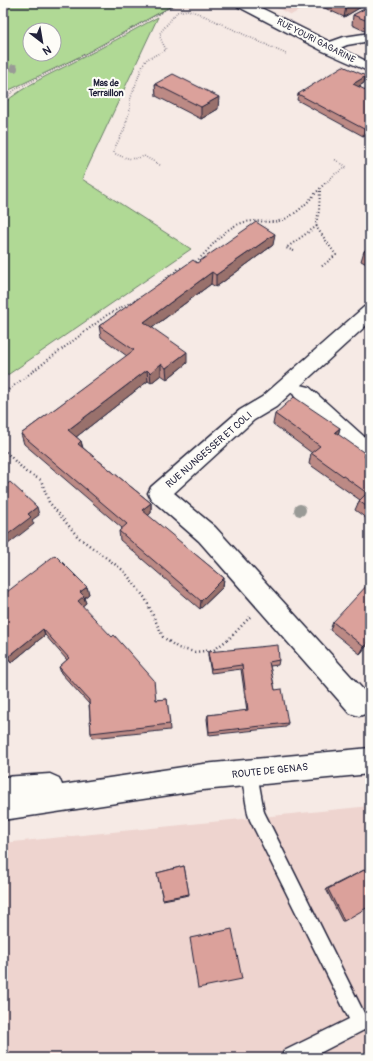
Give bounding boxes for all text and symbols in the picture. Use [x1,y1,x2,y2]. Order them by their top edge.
street label: RUE YOURI GAGARINE [275,16,357,66]
north arrow [22,22,62,62]
text: N [40,43,53,58]
district label: Mas de Terraillon [87,78,124,99]
street label: RUE NUNGESSER ET COLI [164,409,254,491]
street label: ROUTE DE GENAS [231,761,309,781]

